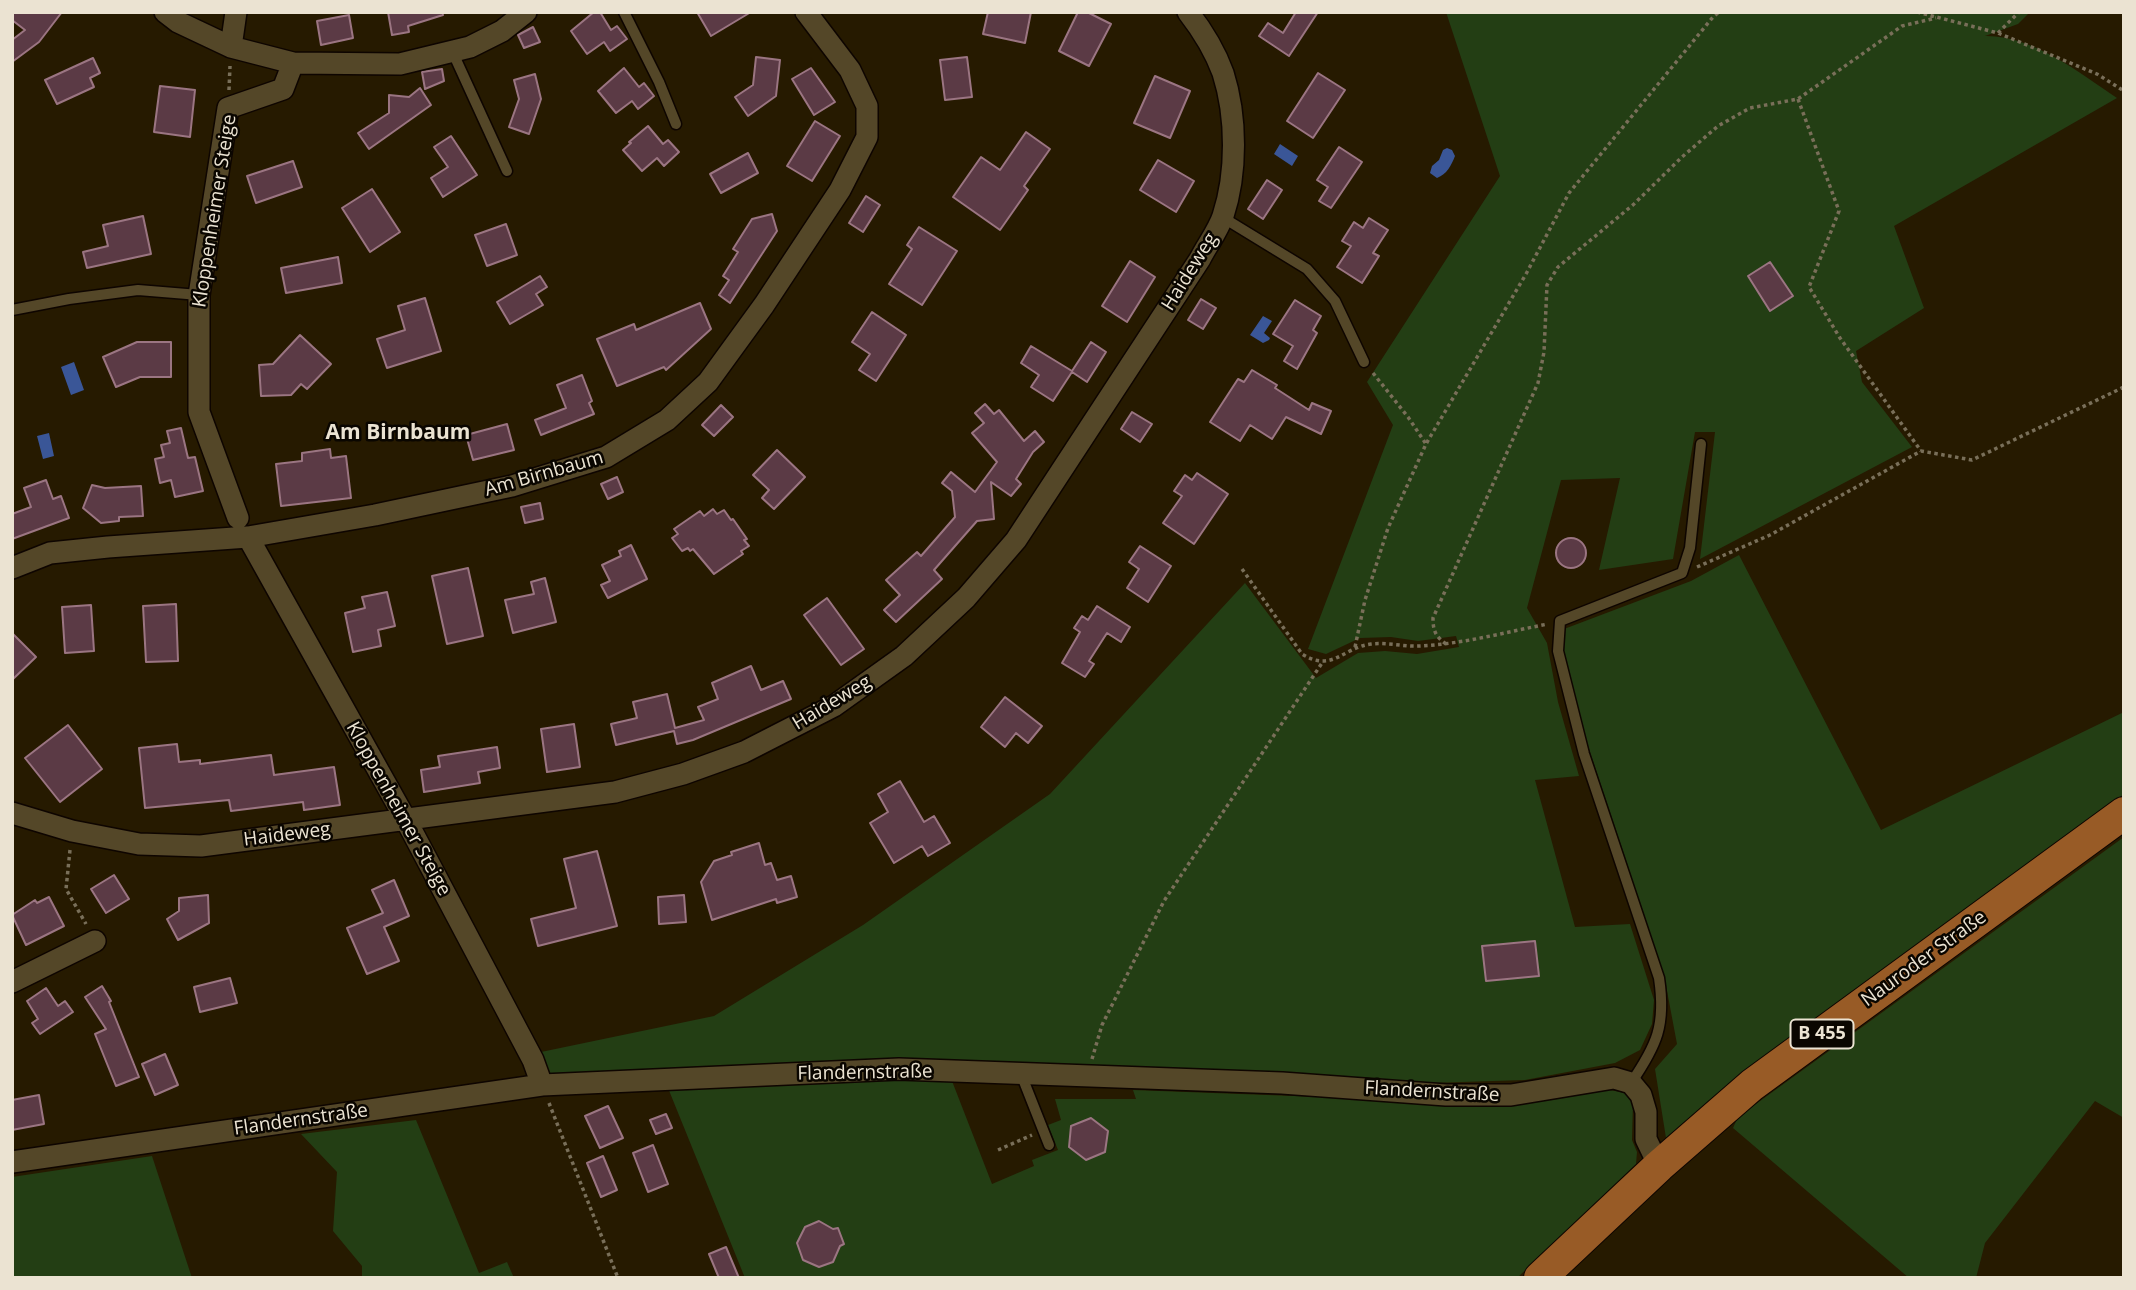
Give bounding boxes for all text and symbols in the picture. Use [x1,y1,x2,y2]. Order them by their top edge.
street label: Kloppenheimer Steige [188,113,242,309]
street label: Haideweg [1157,229,1223,315]
district label: Am Birnbaum [326,420,470,446]
street label: Am Birnbaum [482,446,606,502]
street label: Haideweg [789,671,875,735]
street label: Kloppenheimer Steige [341,718,455,900]
street label: Haideweg [242,818,332,852]
street label: Nauroder Straße [1857,906,1991,1012]
road number: B 455 [1790,1020,1854,1049]
street label: Flandernstraße [797,1060,933,1086]
street label: Flandernstraße [1364,1077,1500,1107]
street label: Flandernstraße [232,1099,370,1141]

